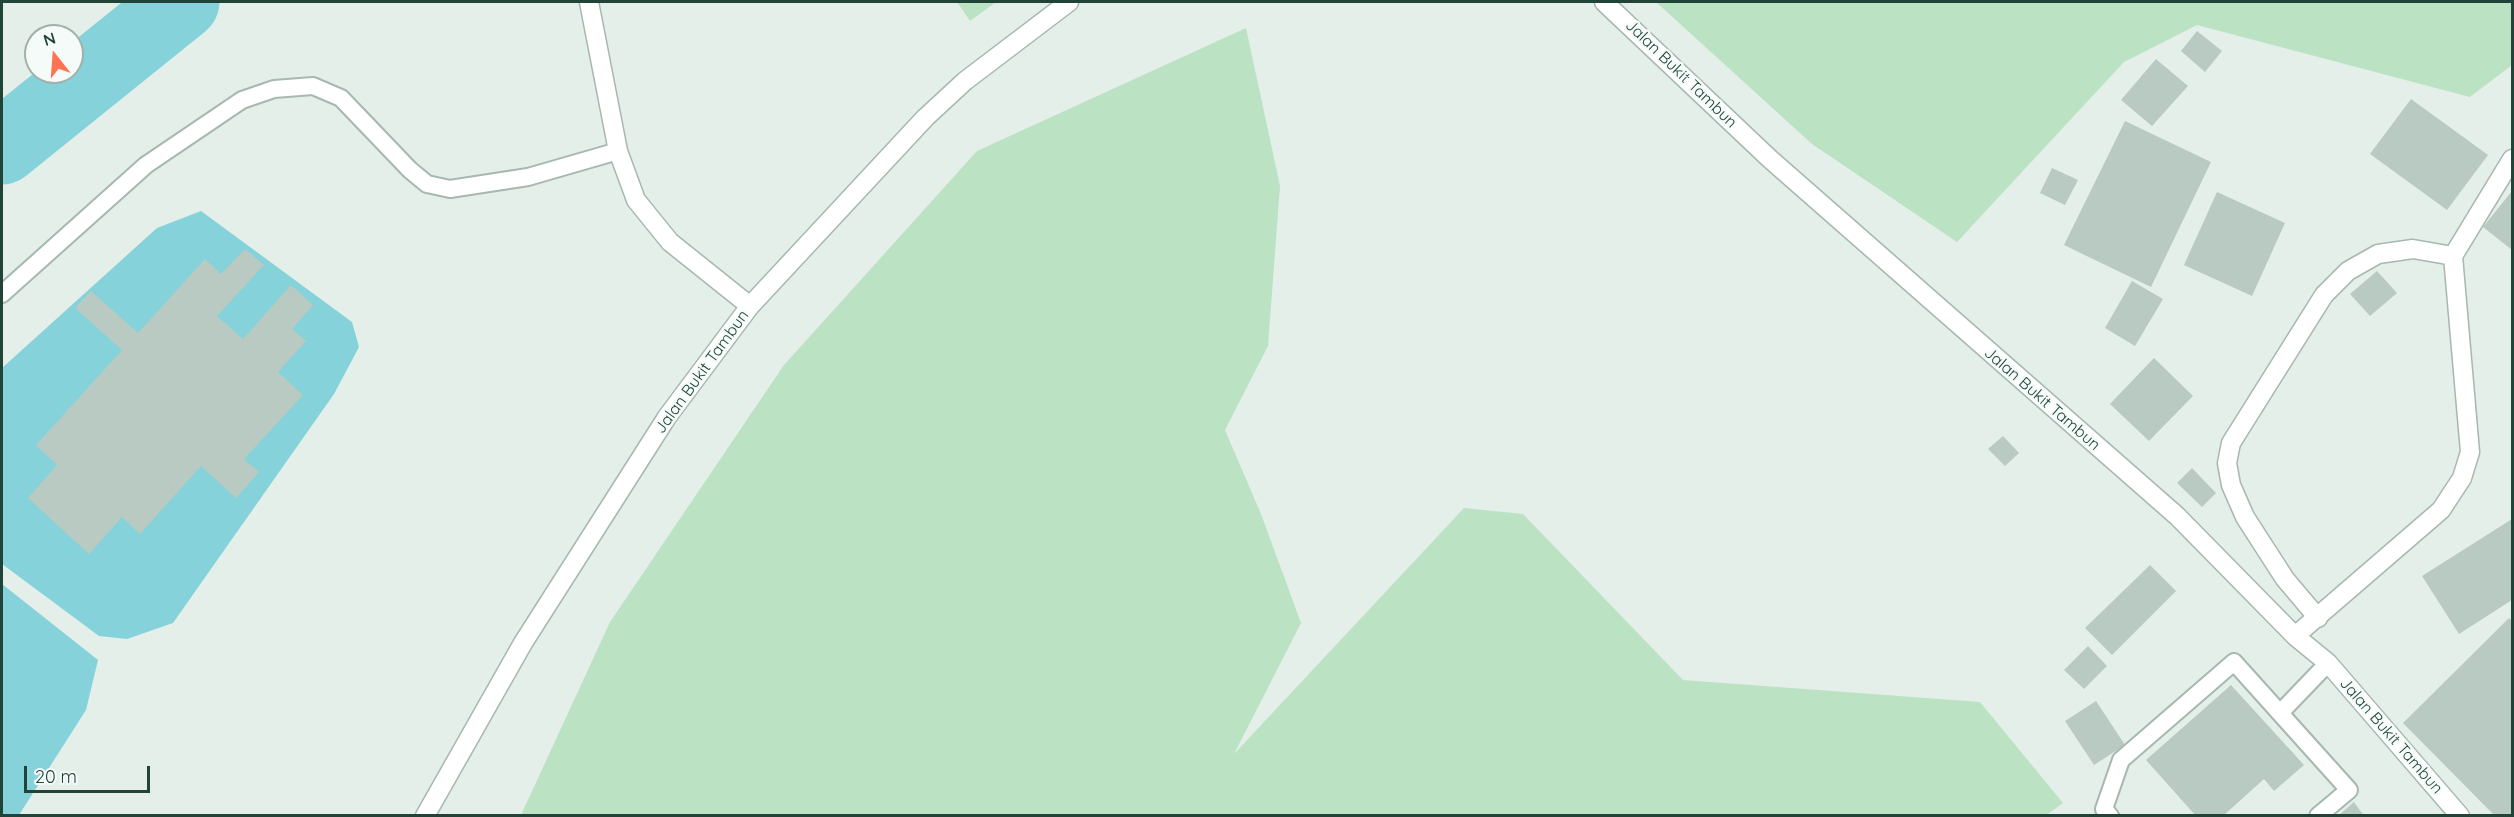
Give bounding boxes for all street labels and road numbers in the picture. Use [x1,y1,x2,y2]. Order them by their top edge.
street label: Jalan Bukit Tambun [1621,16,1741,132]
street label: Jalan Bukit Tambun [651,307,753,437]
street label: Jalan Bukit Tambun [1980,343,2104,455]
street label: Jalan Bukit Tambun [2335,674,2447,798]

